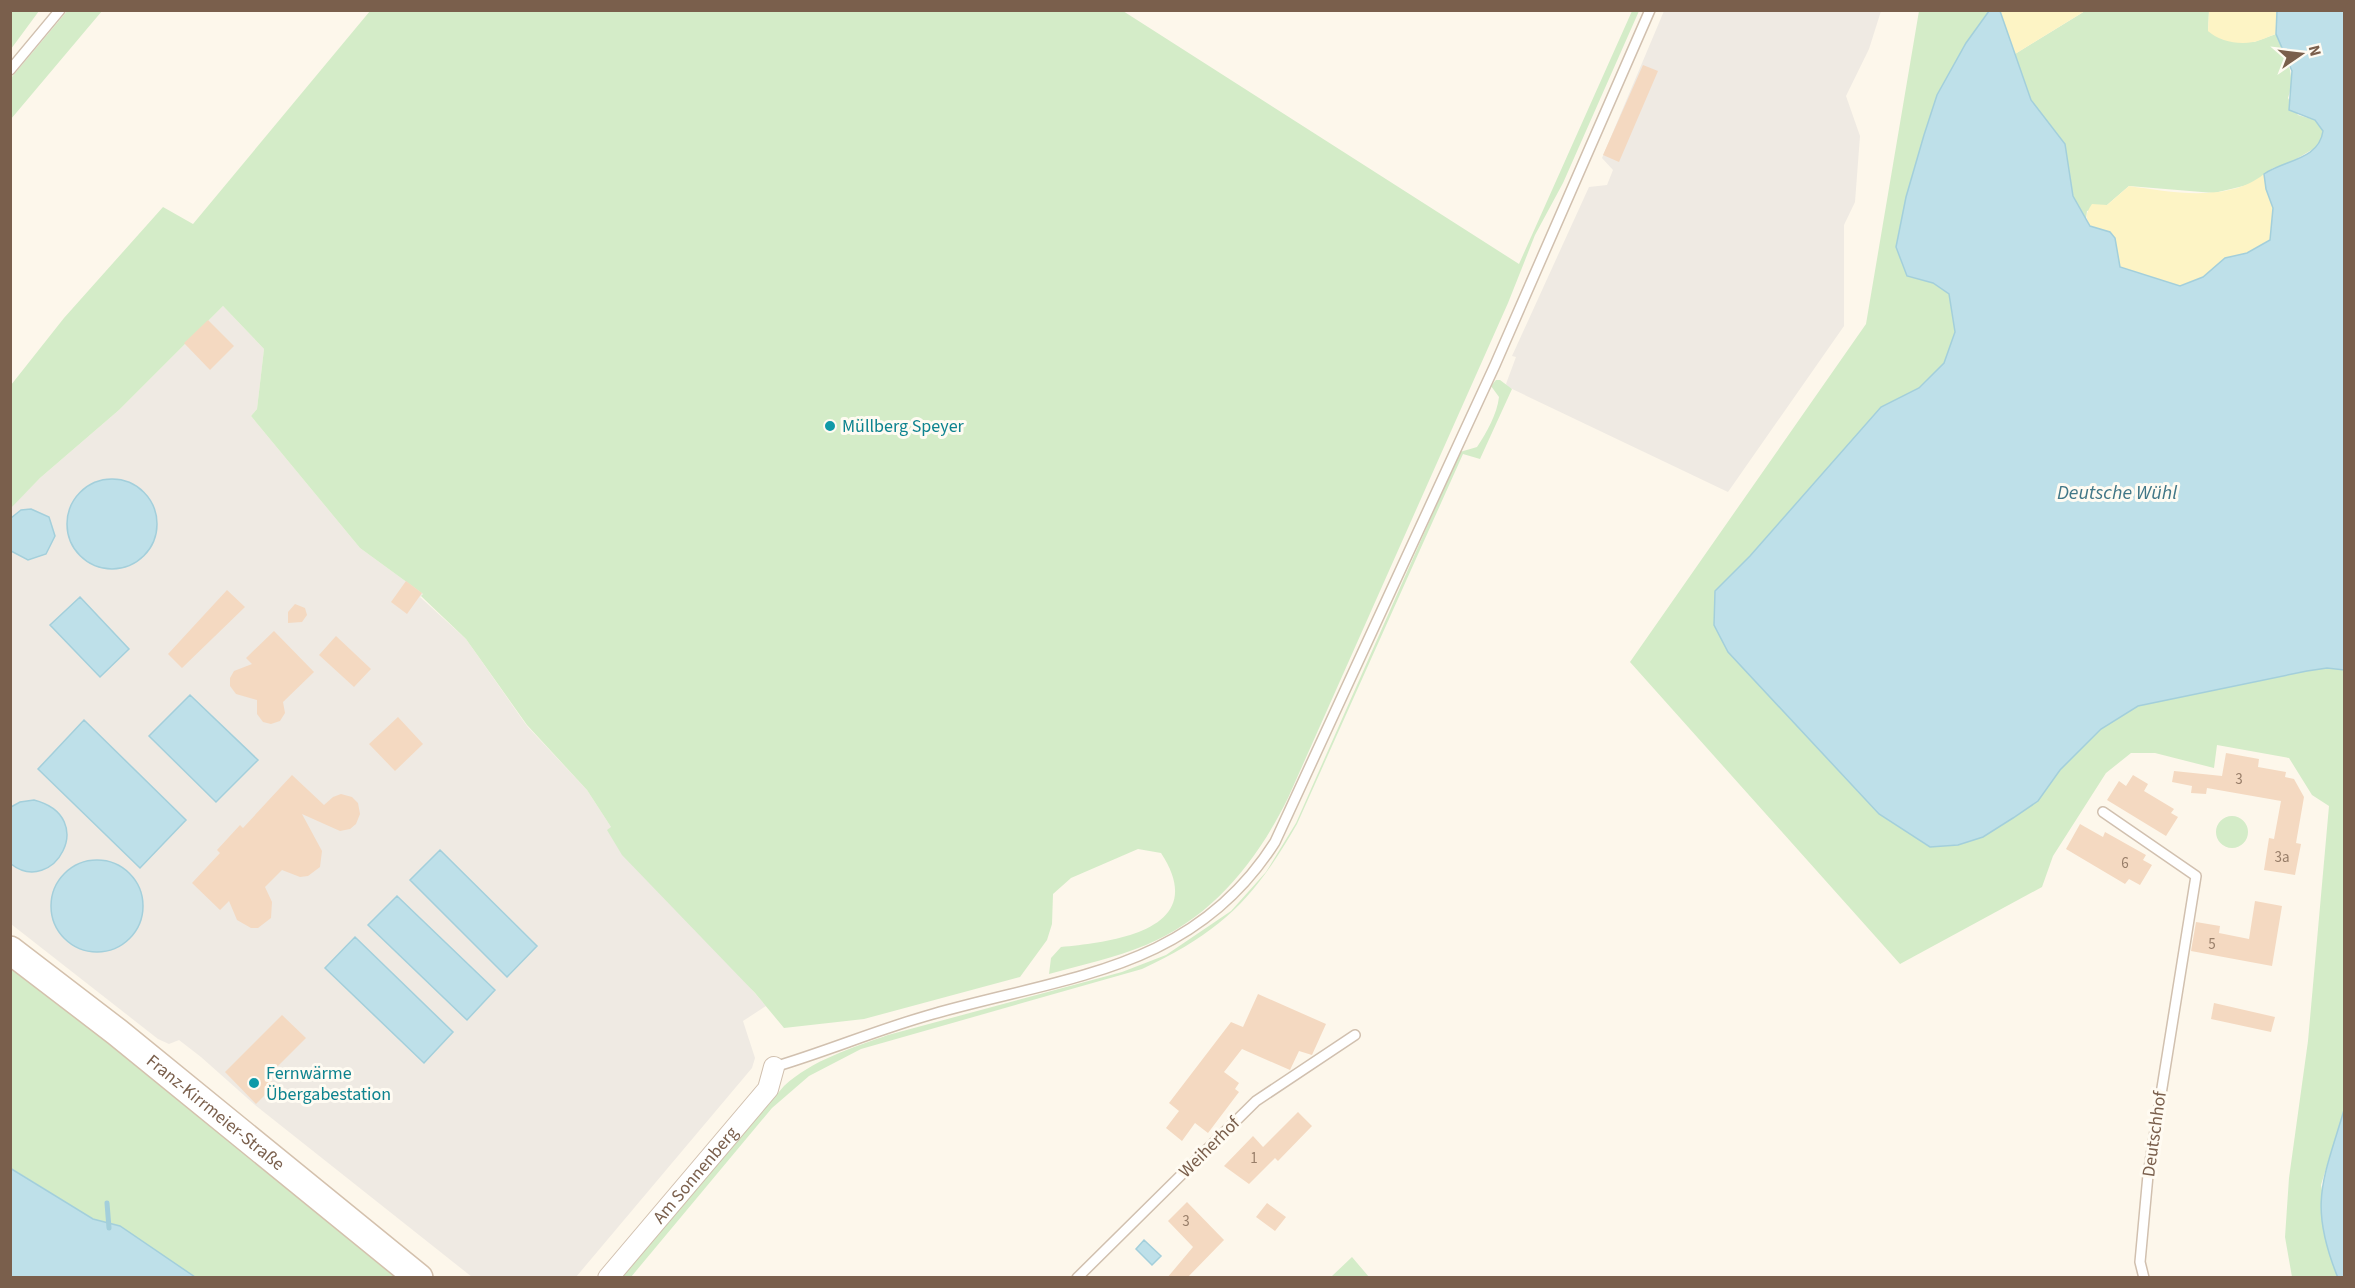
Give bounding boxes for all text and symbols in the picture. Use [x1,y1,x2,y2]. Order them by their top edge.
north arrow [2271,24,2331,84]
text: N [2303,43,2327,58]
place label: Müllberg Speyer [842,414,965,439]
marker: Müllberg Speyer [823,419,837,433]
water label: Deutsche Wühl [2057,479,2177,507]
house number: 3 [2235,769,2243,790]
house number: 3a [2274,847,2290,868]
house number: 6 [2121,853,2129,874]
house number: 5 [2208,934,2216,955]
street label: Franz-Kirrmeier-Straße [141,1049,290,1177]
place label: Fernwärme Übergabestation [266,1061,391,1107]
marker: Fernwärme Übergabestation [247,1076,261,1090]
street label: Deutschhof [2136,1089,2173,1178]
street label: Weiherhof [1173,1111,1246,1183]
street label: Am Sonnenberg [647,1121,744,1229]
house number: 1 [1250,1148,1258,1169]
house number: 3 [1182,1211,1190,1232]

